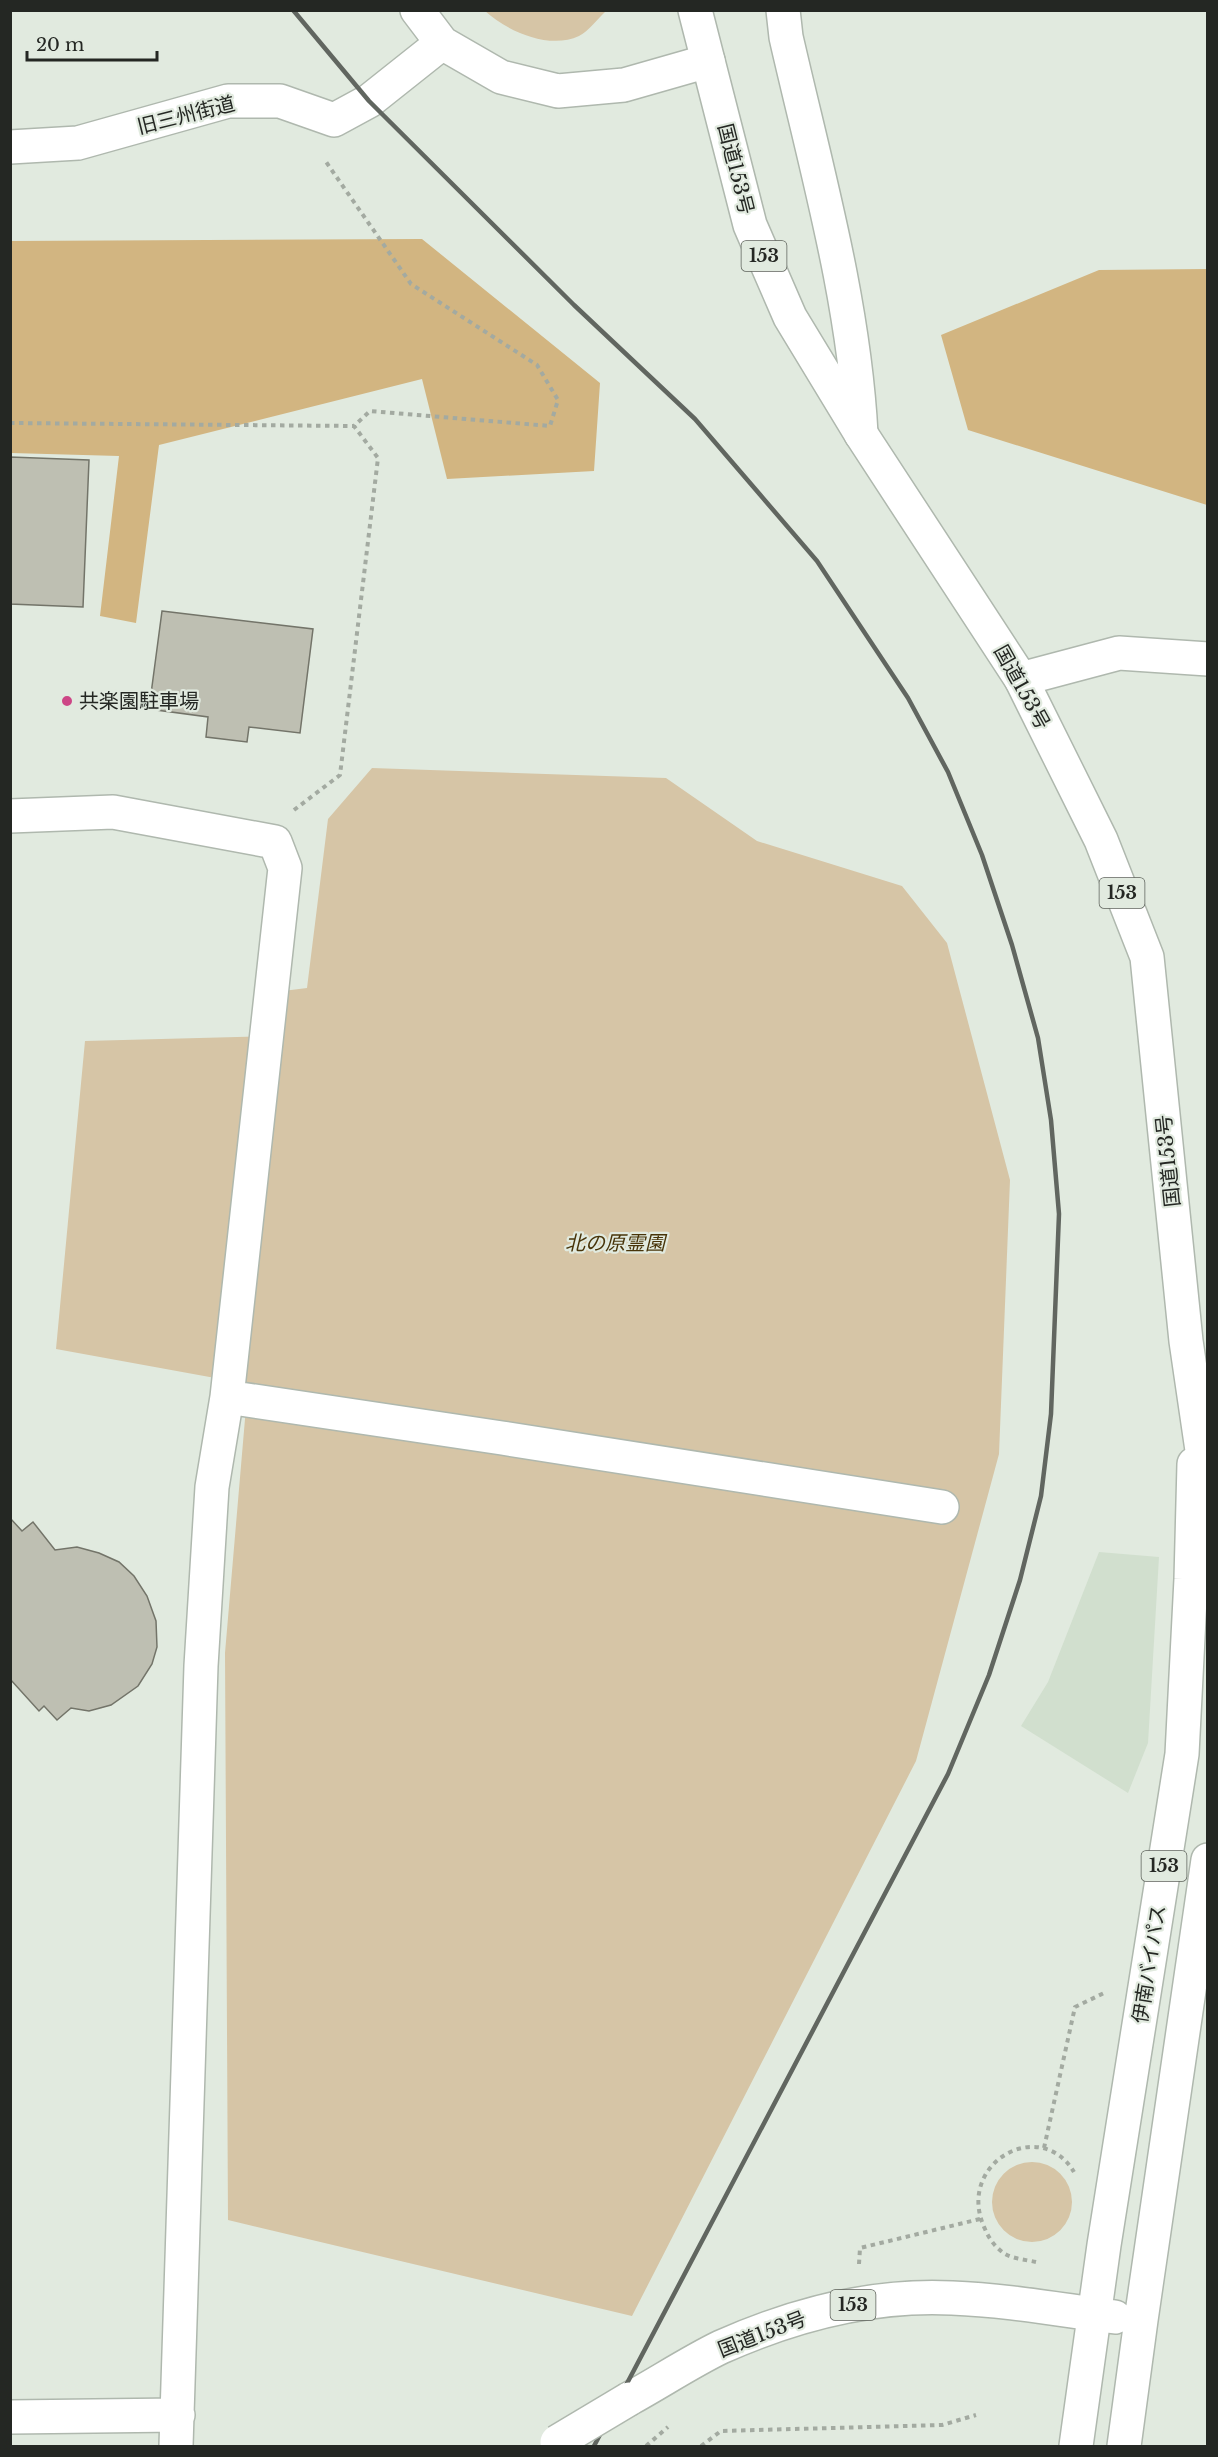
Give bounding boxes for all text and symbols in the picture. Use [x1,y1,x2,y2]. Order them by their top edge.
scale bar [27,24,158,62]
text: 20 m [36,34,84,56]
street label: 旧三州街道 [135,91,237,139]
street label: 国道153号 [713,121,759,217]
road number: 153 [742,241,786,271]
street label: 国道153号 [989,641,1055,733]
place label: 共楽園駐車場 [79,689,199,713]
marker: 共楽園駐車場 [60,694,74,708]
road number: 153 [1100,878,1144,908]
street label: 国道153号 [1151,1114,1185,1208]
park label: 北の原霊園 [565,1231,668,1255]
road number: 153 [1142,1851,1186,1881]
street label: 伊南バイパス [1128,1903,1170,2025]
road number: 153 [830,2290,876,2320]
street label: 国道153号 [714,2306,810,2362]

